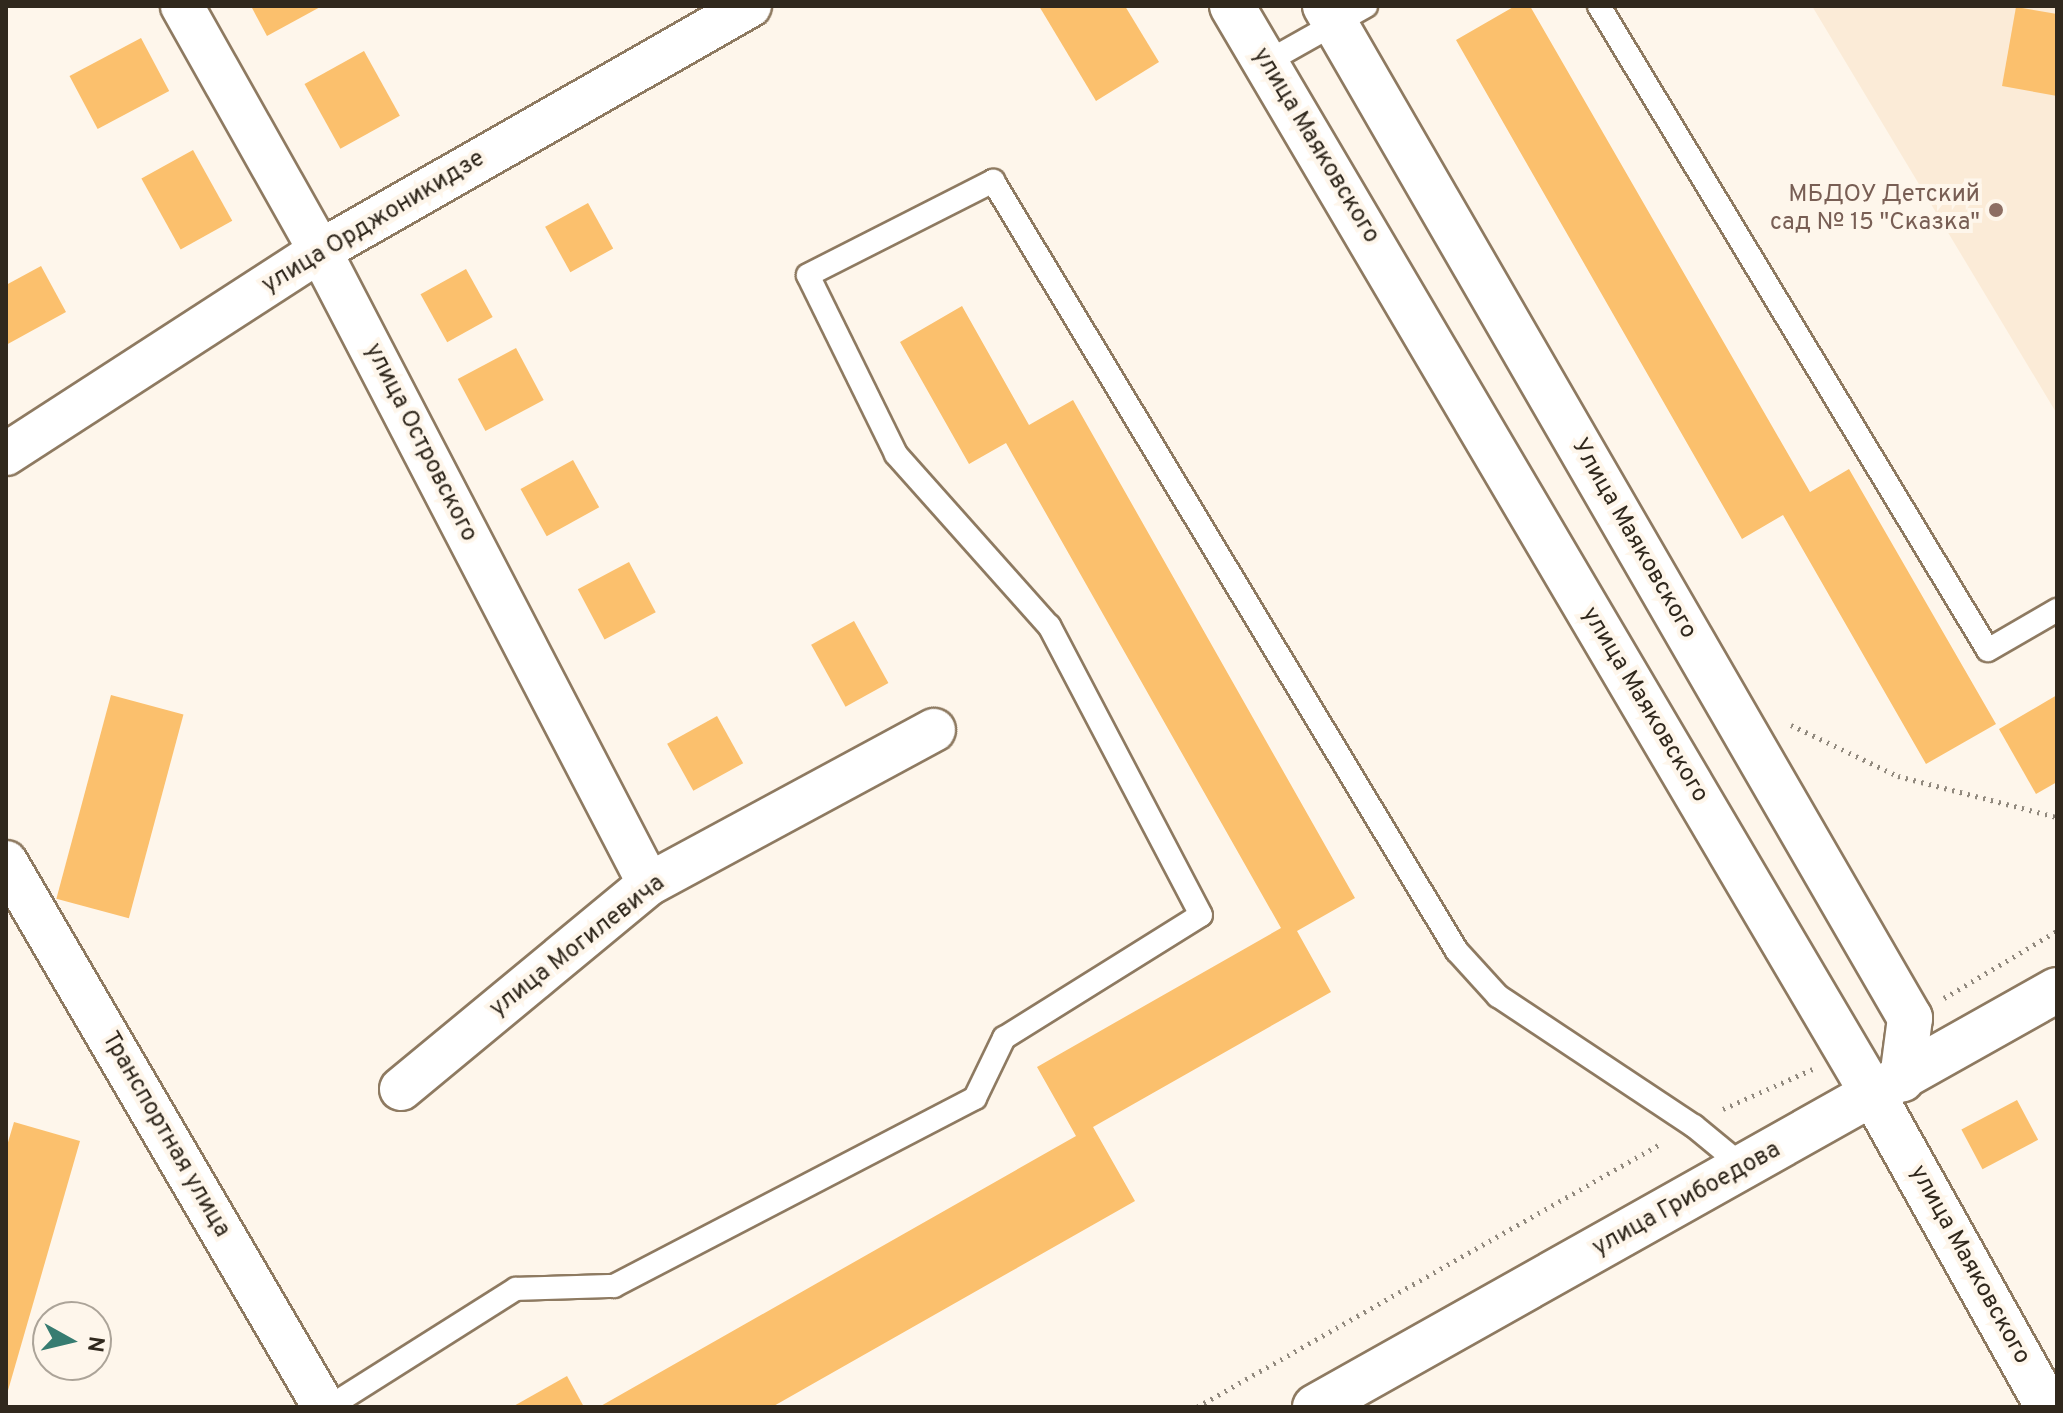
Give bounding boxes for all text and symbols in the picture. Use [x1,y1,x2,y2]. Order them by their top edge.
street label: улица Маяковского [1245,43,1385,249]
street label: улица Орджоникидзе [258,145,490,301]
place label: МБДОУ Детский сад № 15 "Сказка" [1770,182,1980,238]
marker: МБДОУ Детский сад № 15 "Сказка" [1987,201,2005,219]
street label: улица Островского [358,339,482,547]
street label: Улица Маяковского [1564,434,1702,644]
street label: улица Маяковского [1574,602,1714,808]
street label: улица Могилевича [485,870,671,1024]
street label: Транспортная улица [94,1027,236,1243]
street label: улица Грибоедова [1588,1136,1786,1264]
street label: улица Маяковского [1902,1161,2036,1369]
north arrow [32,1301,112,1381]
text: N [80,1334,109,1354]

